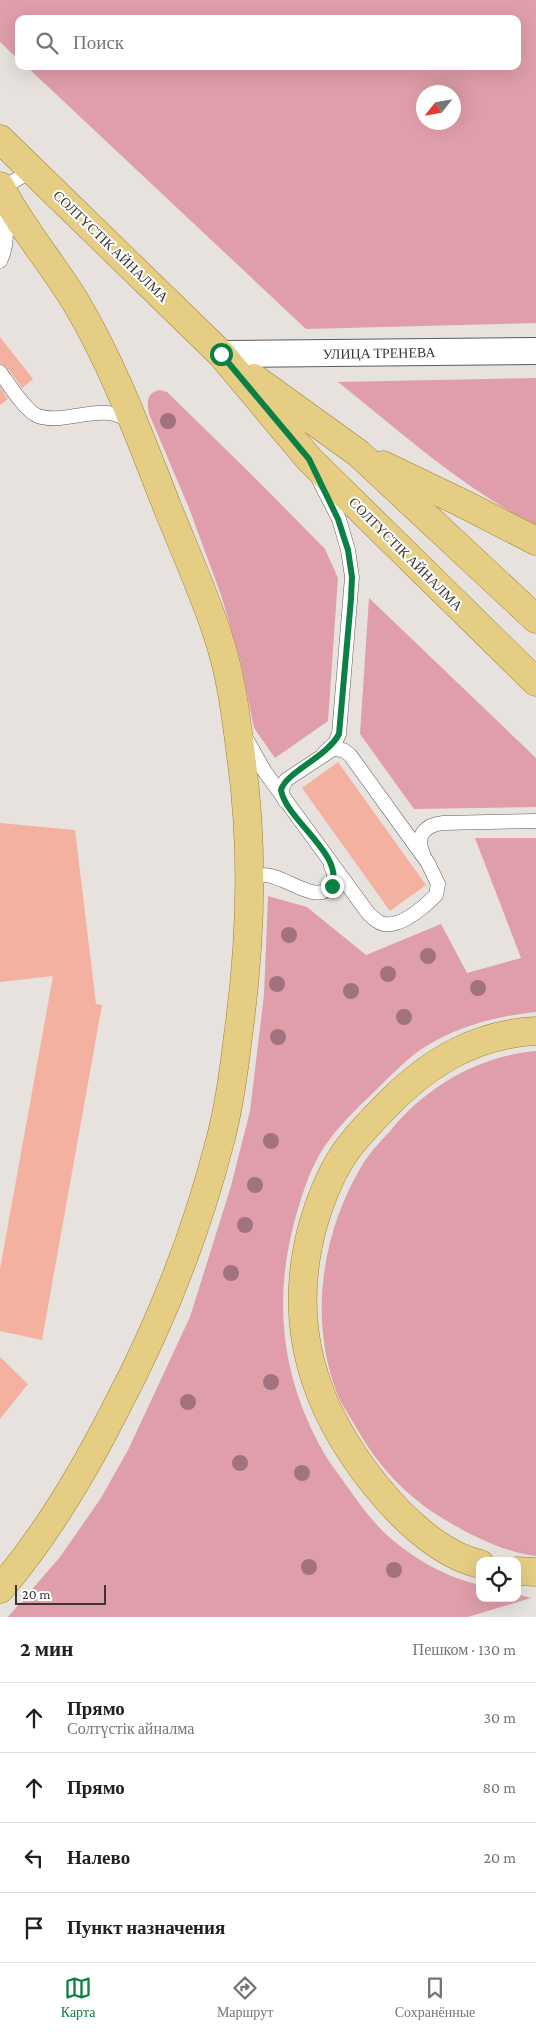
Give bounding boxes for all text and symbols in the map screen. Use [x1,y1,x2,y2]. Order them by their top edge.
search box [15,15,521,70]
icon: search [33,29,61,57]
text: Поиск [73,32,124,53]
north arrow [416,85,461,130]
street label: СОЛТҮСТІК АЙНАЛМА [50,187,173,306]
route start [210,343,233,366]
street label: УЛИЦА ТРЕНЕВА [322,344,436,362]
street label: СОЛТҮСТІК АЙНАЛМА [346,494,467,615]
route end [321,875,344,898]
map controls [476,1557,521,1602]
button: locate [476,1557,521,1602]
scale bar [15,1582,106,1605]
text: 20 m [22,1586,50,1602]
text: 2 мин [20,1637,73,1661]
text: Пешком · 130 m [413,1641,516,1658]
text: Прямо [67,1698,125,1719]
icon: ahead [20,1704,48,1732]
text: 30 m [484,1709,516,1726]
text: Солтүстік айналма [67,1720,194,1737]
icon: ahead [20,1774,48,1802]
text: Прямо [67,1777,125,1798]
text: 80 m [482,1779,516,1796]
icon: left [20,1844,48,1872]
text: Налево [67,1847,130,1868]
text: 20 m [483,1849,516,1866]
icon: arrive [20,1914,48,1942]
text: Пункт назначения [67,1917,225,1938]
tab: Карта [61,1974,95,2021]
tab: Маршрут [217,1974,273,2021]
tab: Сохранённые [395,1974,475,2021]

